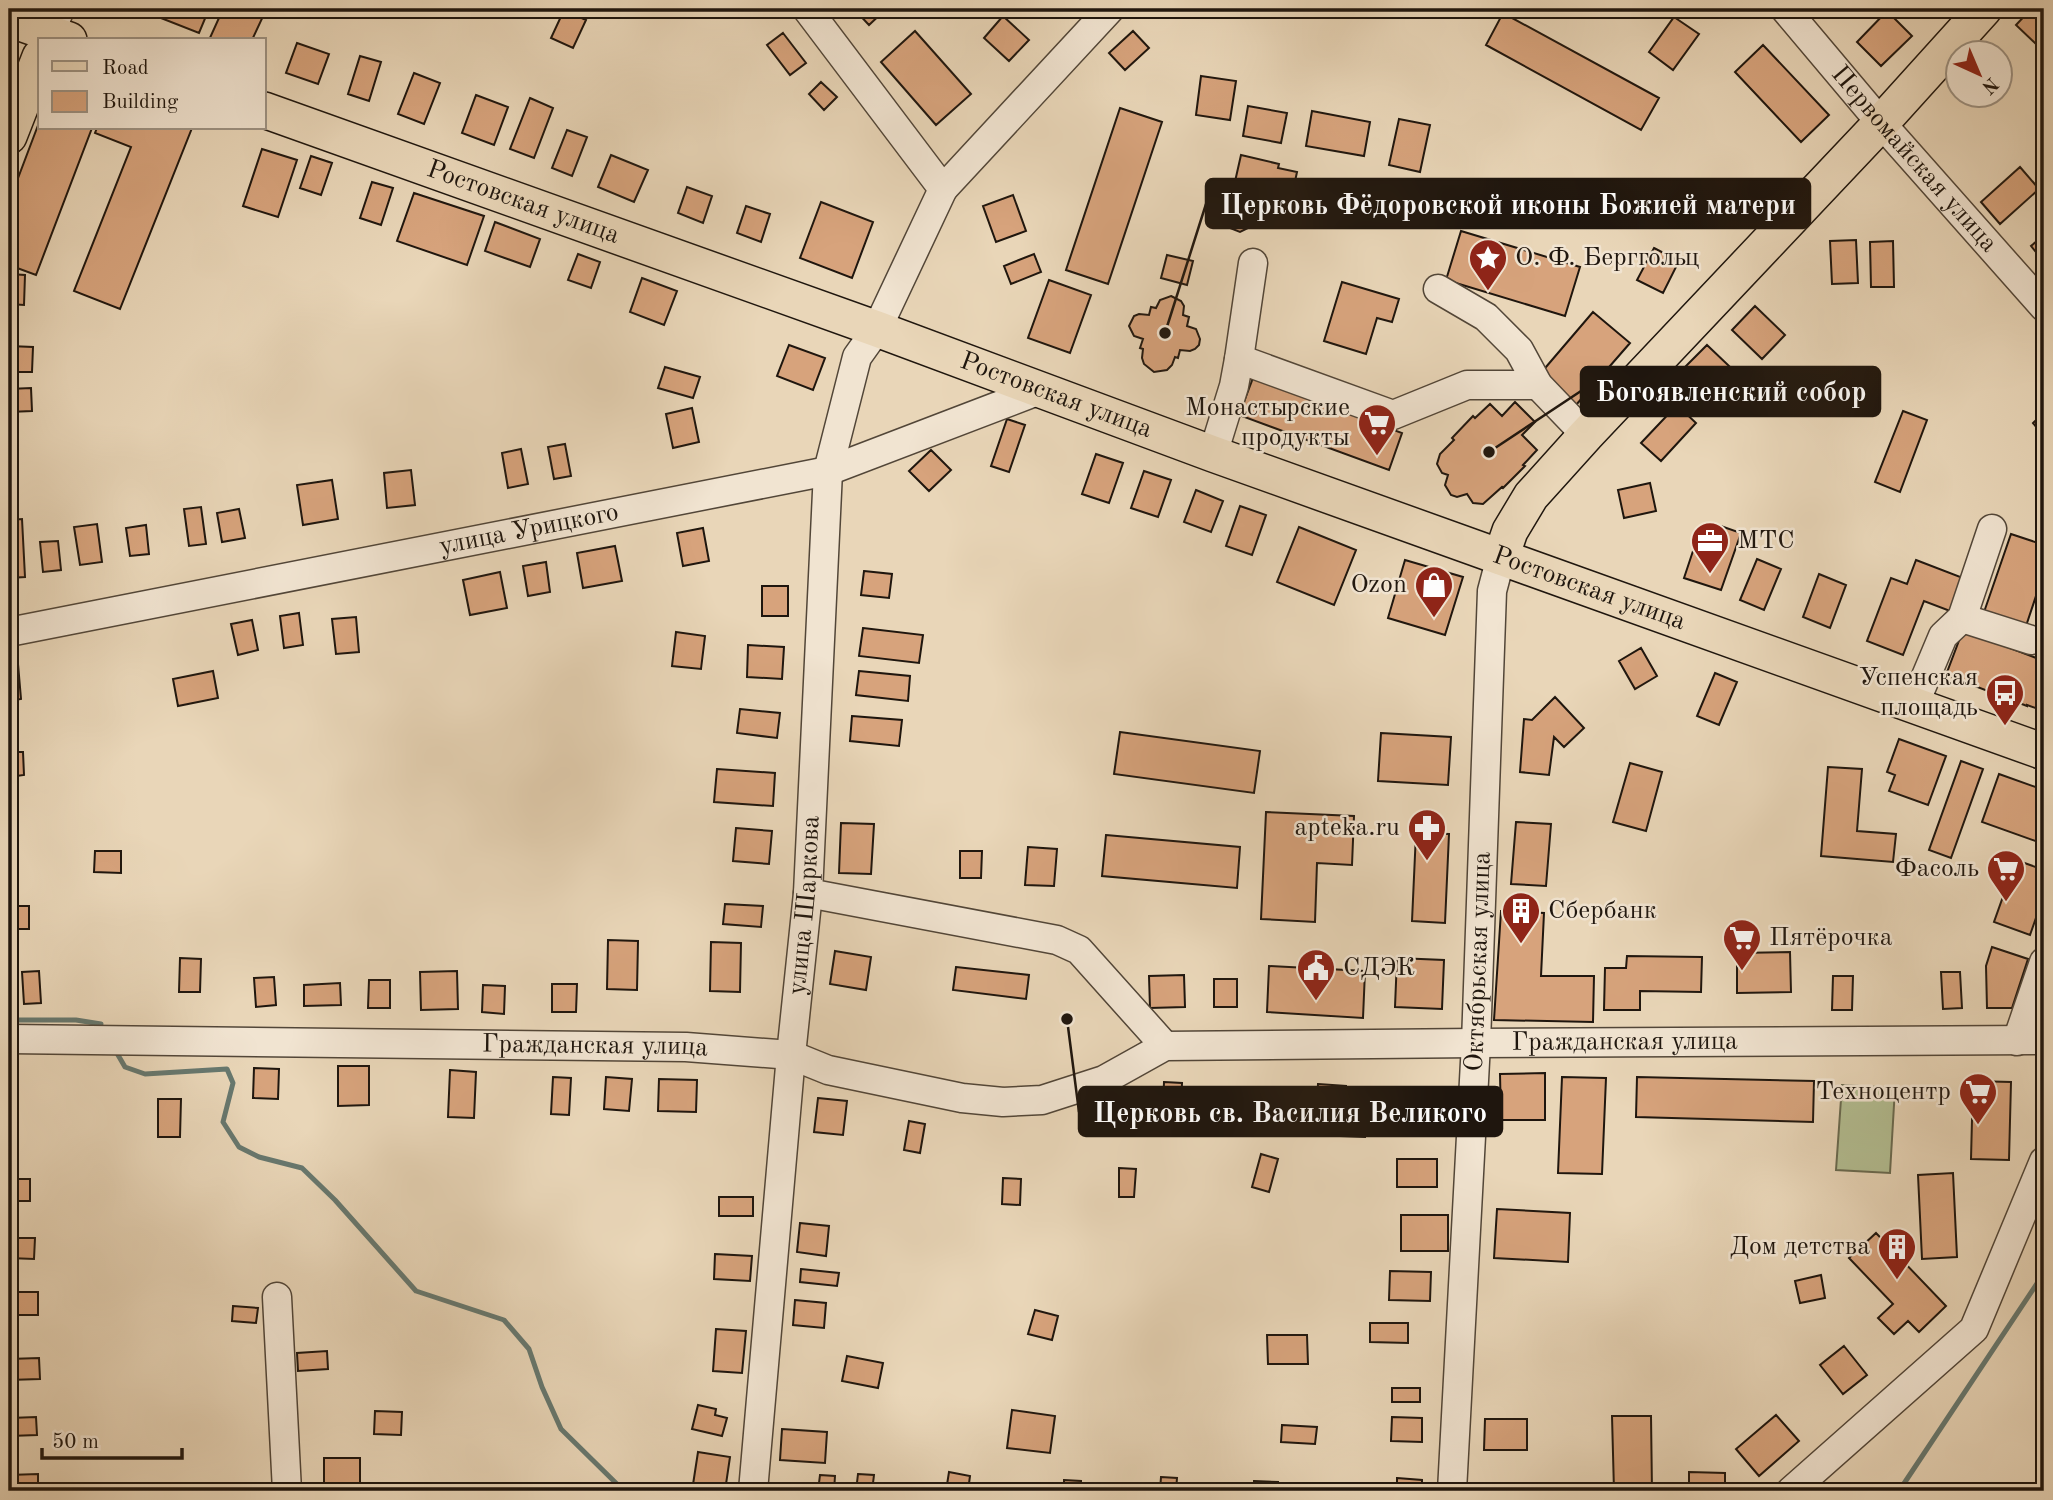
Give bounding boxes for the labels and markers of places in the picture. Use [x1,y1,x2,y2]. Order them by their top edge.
callout: Церковь Фёдоровской иконы Божией матери [1206,179,1810,228]
place icon: О. Ф. Берггольц [1467,237,1509,292]
place label: О. Ф. Берггольц [1515,245,1699,271]
callout: Богоявленский собор [1581,367,1880,416]
place label: Монастырские продукты [1185,395,1350,451]
supermarket icon: Монастырские продукты [1356,402,1398,457]
office icon: МТС [1689,520,1731,575]
place label: МТС [1737,528,1795,554]
shop icon: Ozon [1413,564,1455,619]
place label: Ozon [1350,572,1407,598]
place label: Успенская площадь [1859,665,1978,721]
bus stop icon: Успенская площадь [1984,672,2026,727]
pharmacy icon: apteka.ru [1406,807,1448,862]
place label: apteka.ru [1294,815,1400,841]
supermarket icon: Фасоль [1985,848,2027,903]
place label: Фасоль [1895,856,1979,882]
building icon: Сбербанк [1500,890,1542,945]
place label: Сбербанк [1548,898,1657,924]
supermarket icon: Пятёрочка [1721,917,1763,972]
place label: Пятёрочка [1769,925,1893,951]
public building icon: СДЭК [1295,947,1337,1002]
place label: СДЭК [1343,955,1415,981]
supermarket icon: Техноцентр [1957,1071,1999,1126]
place label: Техноцентр [1815,1079,1951,1105]
callout: Церковь св. Василия Великого [1079,1087,1502,1136]
building icon: Дом детства [1876,1226,1918,1281]
place label: Дом детства [1730,1234,1870,1260]

